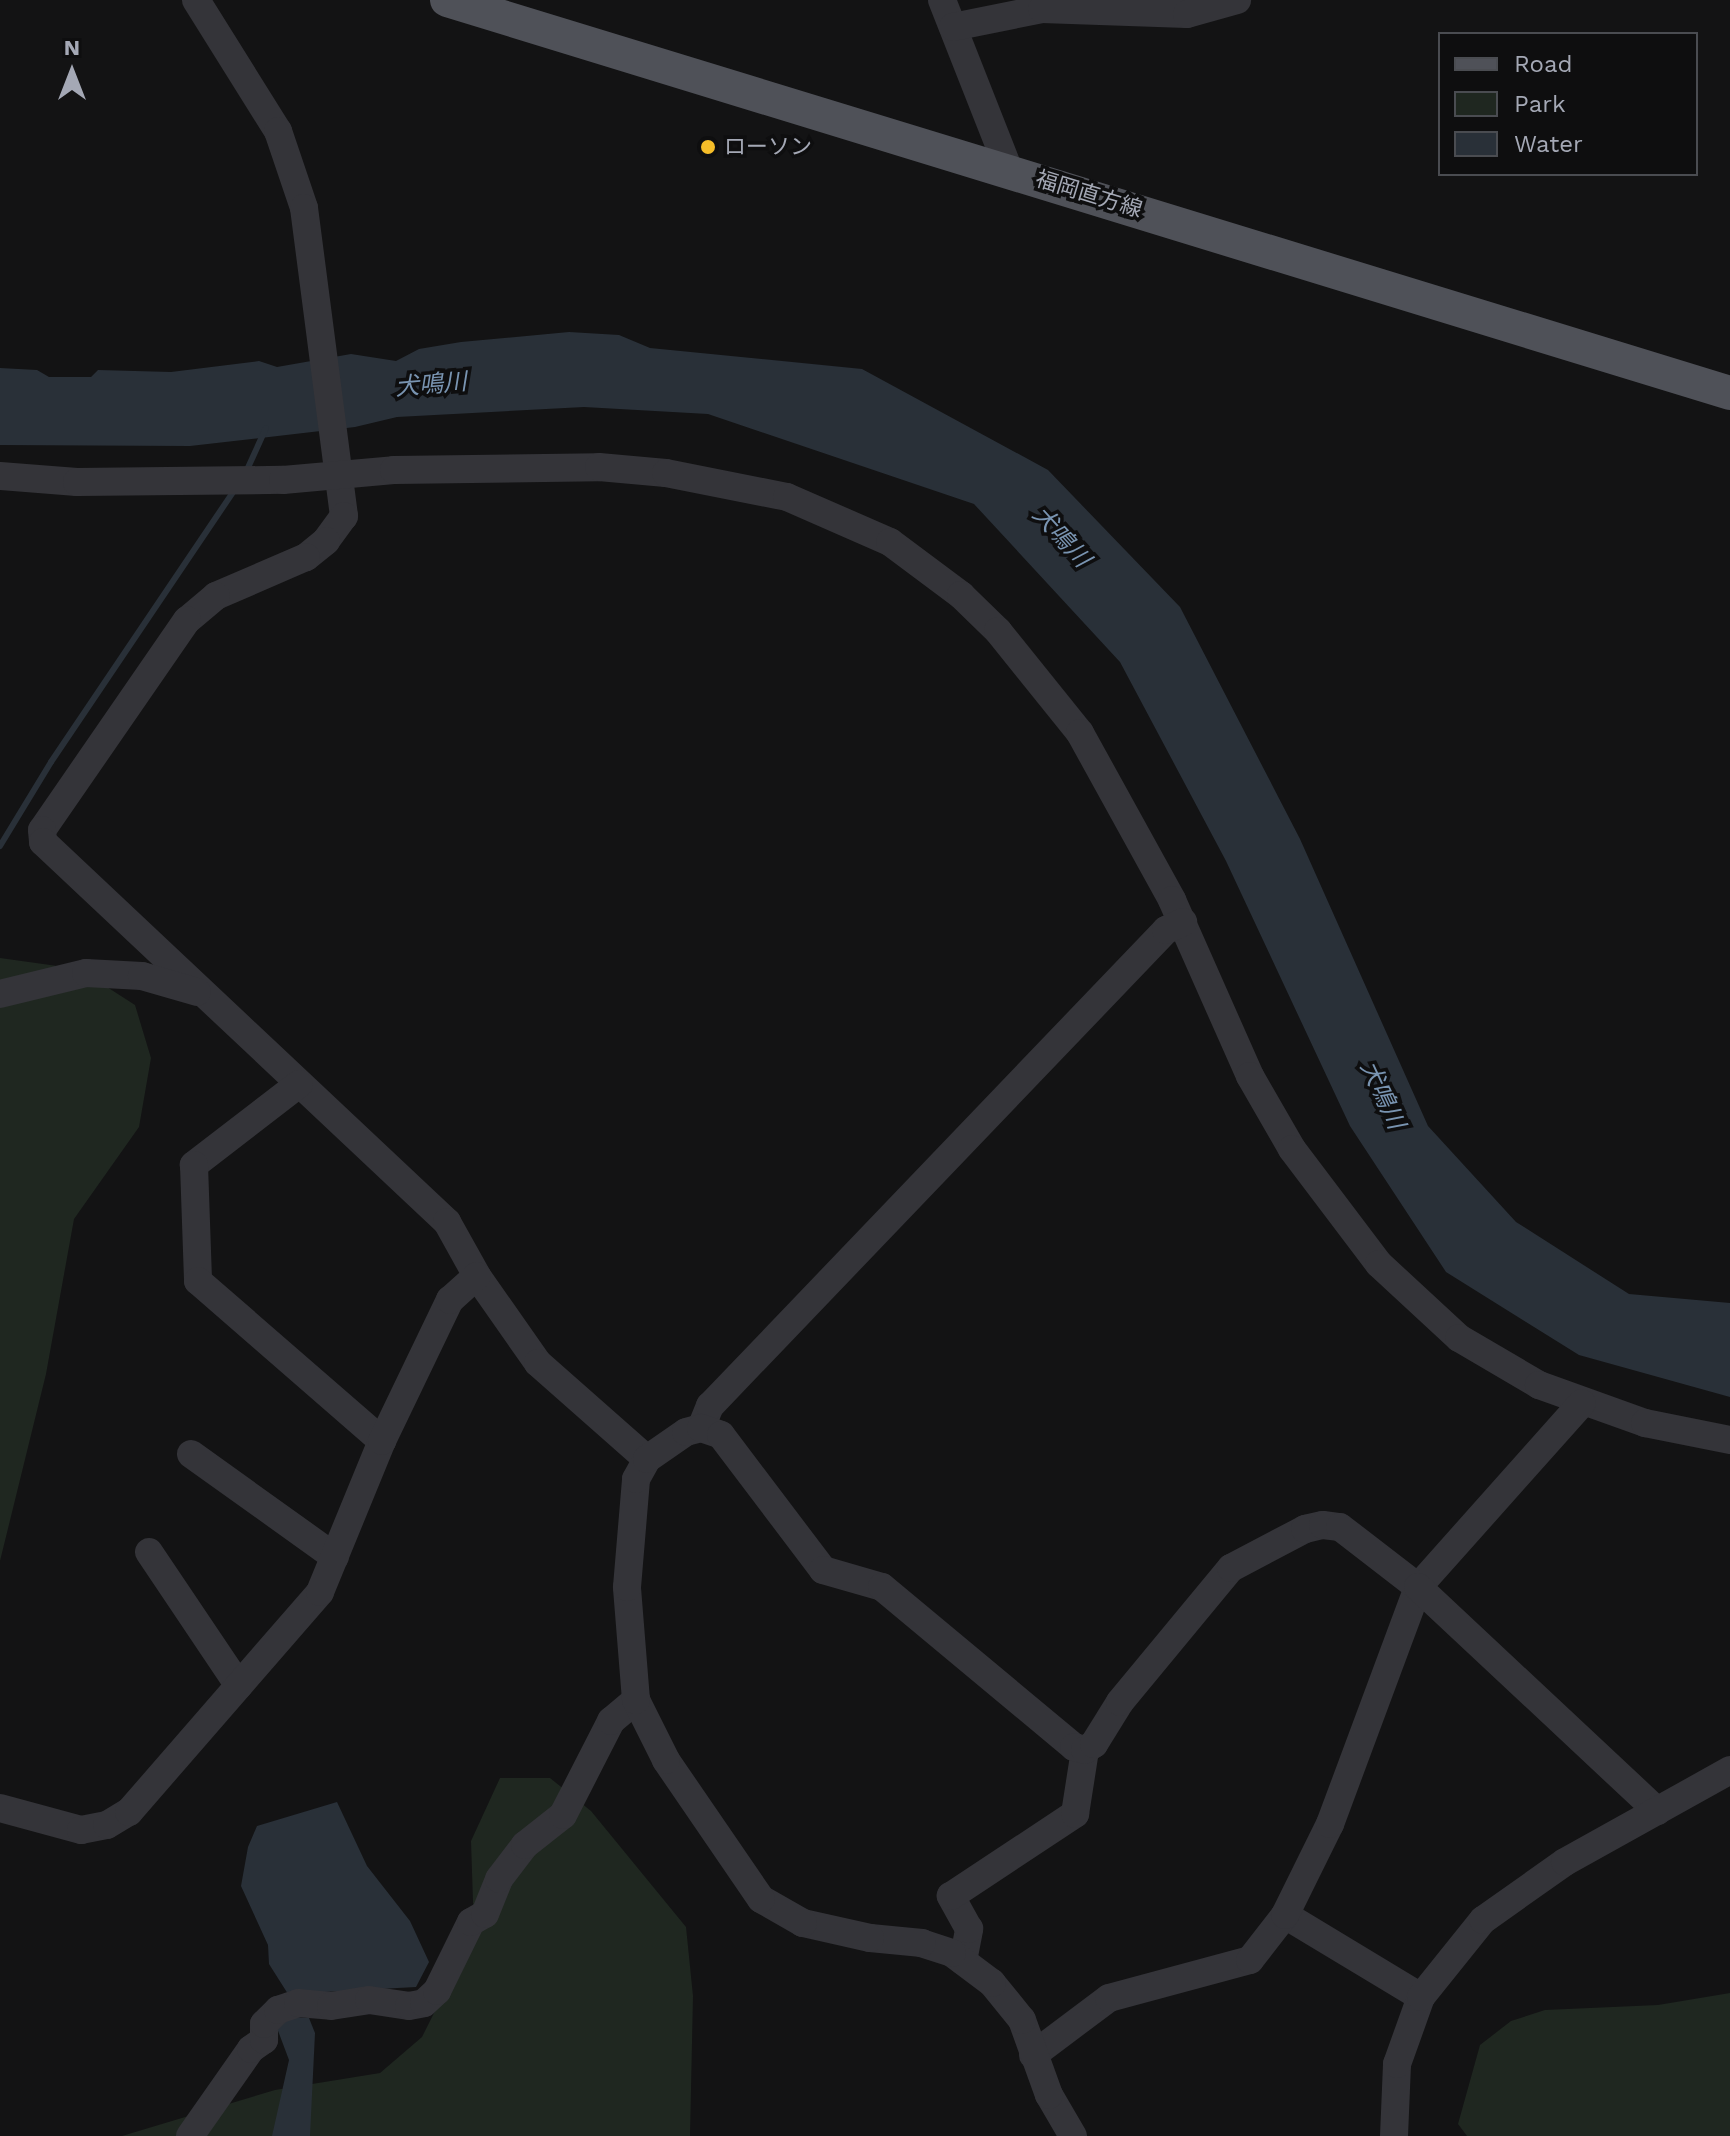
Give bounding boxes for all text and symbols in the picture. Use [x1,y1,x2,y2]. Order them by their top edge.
north arrow [32,32,112,112]
legend [1438,32,1698,176]
text: N [64,35,80,60]
text: Road [1514,50,1573,78]
text: Park [1514,90,1566,118]
text: Water [1514,130,1583,158]
place label: ローソン [724,134,812,160]
marker: ローソン [699,138,717,156]
street label: 福岡直方線 [1033,165,1145,223]
water label: 犬鳴川 [394,368,468,402]
water label: 犬鳴川 [1026,501,1096,573]
water label: 犬鳴川 [1354,1056,1410,1134]

